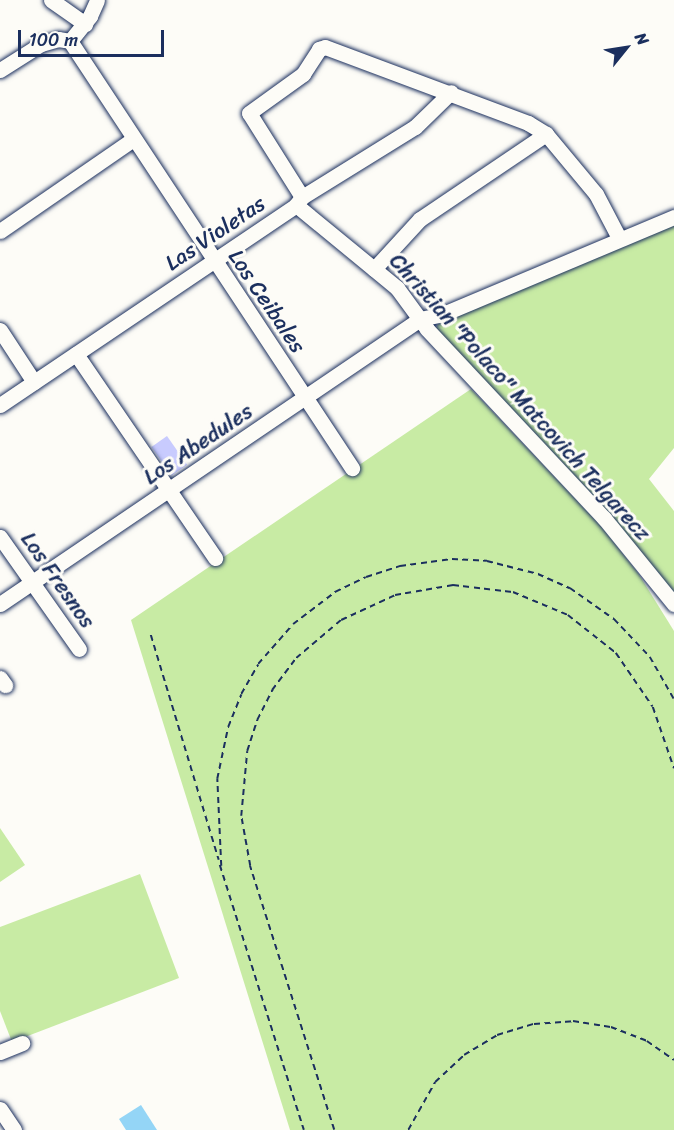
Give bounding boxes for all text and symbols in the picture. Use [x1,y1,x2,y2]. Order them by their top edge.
scale bar [21,18,166,56]
north arrow [596,18,656,78]
text: 100 m [29,24,78,56]
text: N [627,27,657,51]
street label: Las Violetas [160,190,270,276]
street label: Los Ceibales [223,245,311,357]
street label: Christian "Polaco" Matcovich Telgarecz [384,248,656,546]
street label: Los Abedules [139,398,257,490]
street label: Los Fresnos [15,526,101,634]

